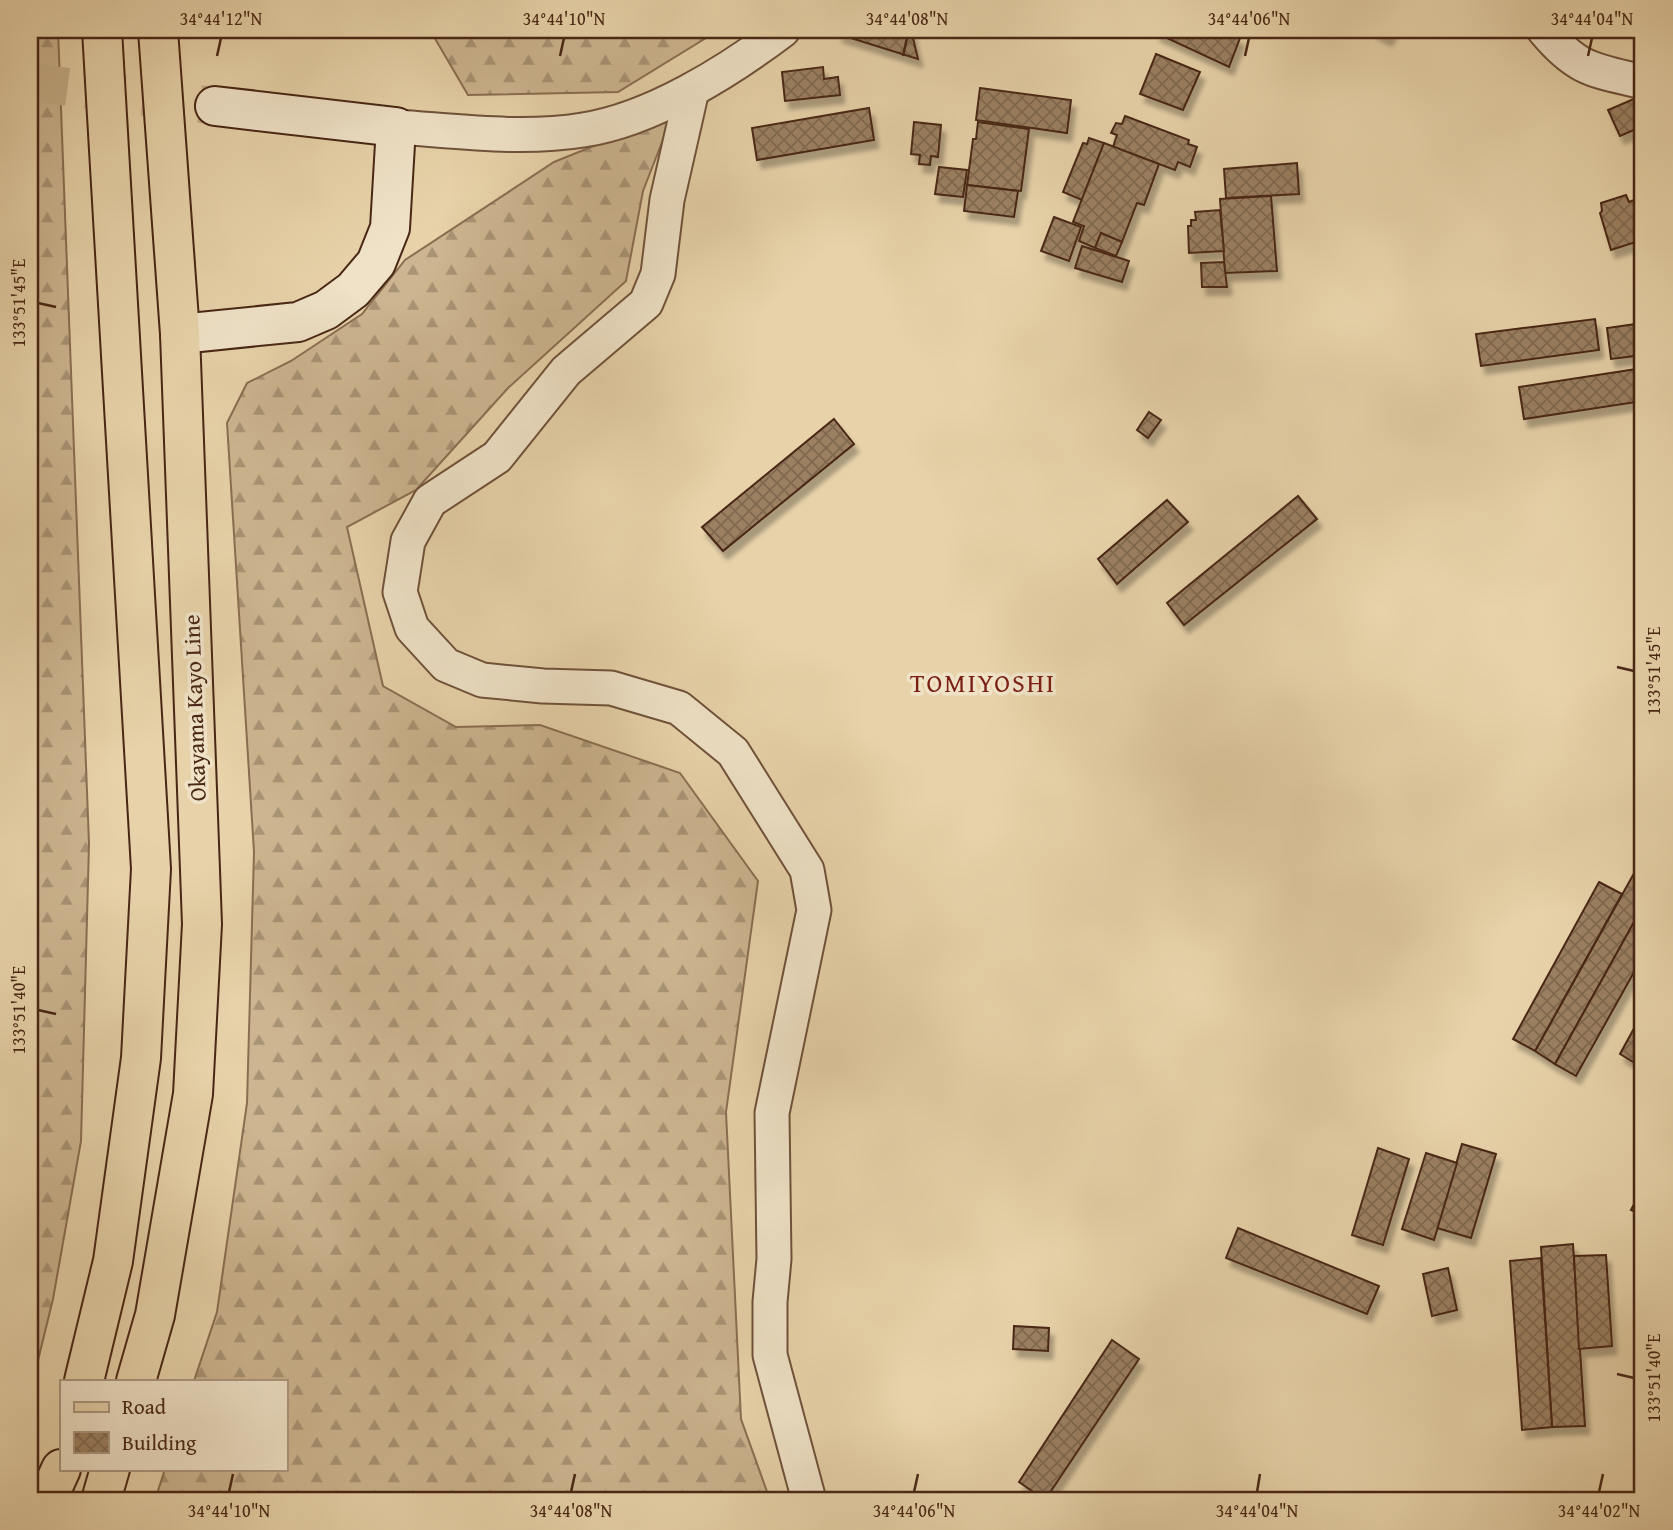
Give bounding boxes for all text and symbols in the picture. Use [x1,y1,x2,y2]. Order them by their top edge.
text: 34°44'12"N [180,5,263,32]
text: 34°44'10"N [523,5,606,32]
text: 34°44'08"N [866,5,949,32]
text: 34°44'06"N [1208,5,1291,32]
text: 34°44'04"N [1551,5,1634,32]
text: 133°51'45"E [5,259,32,347]
street label: Okayama Kayo Line [174,614,214,802]
text: 133°51'45"E [1640,627,1667,715]
district label: TOMIYOSHI [910,663,1056,702]
text: 133°51'40"E [5,966,32,1054]
text: 133°51'40"E [1640,1334,1667,1422]
legend [60,1380,287,1470]
text: Road [122,1391,167,1422]
text: Building [122,1427,197,1458]
text: 34°44'10"N [188,1497,271,1524]
text: 34°44'08"N [530,1497,613,1524]
text: 34°44'06"N [873,1497,956,1524]
text: 34°44'04"N [1216,1497,1299,1524]
text: 34°44'02"N [1558,1497,1641,1524]

